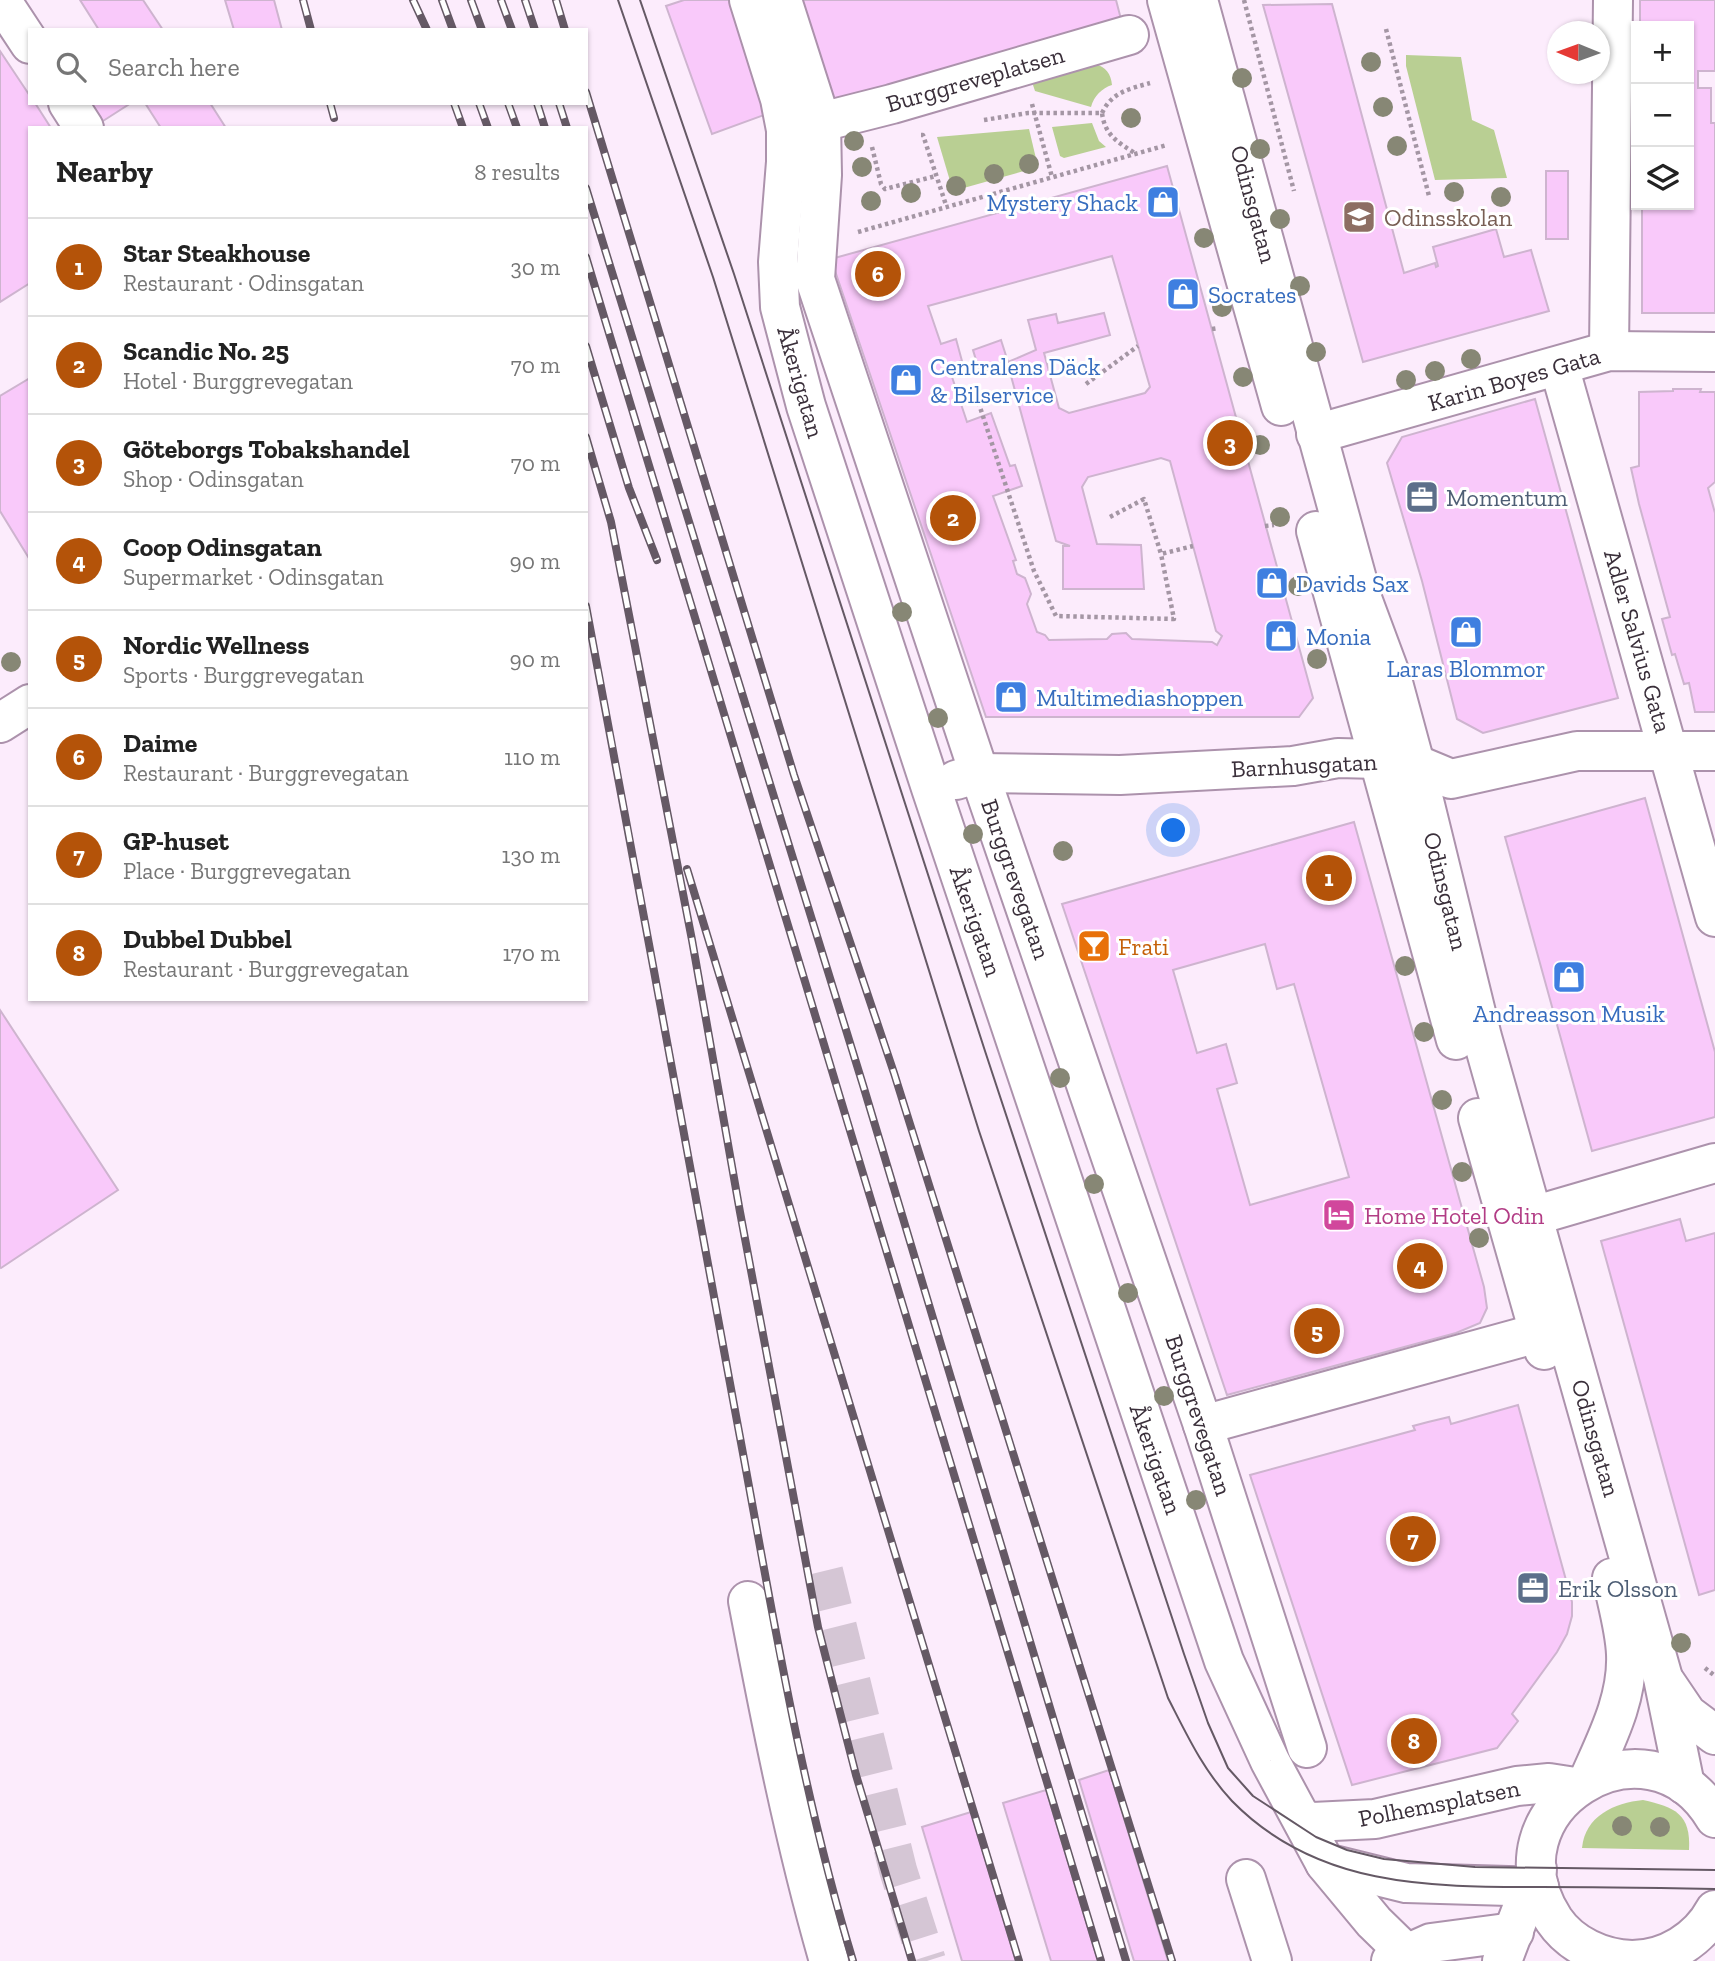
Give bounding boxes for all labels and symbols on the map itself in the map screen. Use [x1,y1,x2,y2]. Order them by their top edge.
north arrow [1547,21,1610,84]
street label: Burggreveplatsen [883,40,1068,118]
street label: Odinsgatan [1224,142,1284,266]
shop icon: Mystery Shack [1144,183,1182,221]
place label: Mystery Shack [986,188,1139,217]
school or university icon: Odinsskolan [1340,198,1378,236]
place label: Odinsskolan [1384,203,1513,232]
pin: 6 [855,248,901,300]
shop icon: Socrates [1164,275,1202,313]
place label: Socrates [1208,280,1297,309]
street label: Åkerigatan [771,323,831,441]
street label: Karin Boyes Gata [1425,341,1604,417]
place label: Centralens Däck & Bilservice [930,352,1101,409]
shop icon: Centralens Däck & Bilservice [887,361,925,399]
pin: 3 [1207,417,1253,469]
office icon: Momentum [1403,478,1441,516]
place label: Momentum [1446,483,1568,512]
pin: 2 [930,492,976,544]
street label: Adler Salvius Gata [1598,546,1678,736]
shop icon: Davids Sax [1253,564,1291,602]
place label: Davids Sax [1296,569,1409,598]
shop icon: Laras Blommor [1447,613,1485,651]
shop icon: Monia [1262,617,1300,655]
place label: Monia [1306,622,1371,651]
place label: Laras Blommor [1386,654,1546,683]
shop icon: Multimediashoppen [992,678,1030,716]
place label: Multimediashoppen [1036,683,1244,712]
street label: Barnhusgatan [1230,747,1378,783]
street label: Burggrevegatan [975,795,1057,963]
your location [1156,813,1190,847]
street label: Odinsgatan [1417,829,1475,953]
pin: 1 [1306,852,1352,904]
street label: Åkerigatan [944,862,1008,980]
bar icon: Frati [1075,927,1113,965]
place label: Frati [1118,932,1169,961]
shop icon: Andreasson Musik [1550,958,1588,996]
place label: Andreasson Musik [1473,999,1665,1028]
hotel icon: Home Hotel Odin [1320,1196,1358,1234]
place label: Home Hotel Odin [1364,1201,1545,1230]
pin: 4 [1397,1240,1443,1292]
pin: 5 [1294,1305,1340,1357]
street label: Burggrevegatan [1159,1331,1239,1499]
street label: Odinsgatan [1565,1376,1627,1500]
street label: Åkerigatan [1124,1400,1188,1518]
pin: 7 [1390,1513,1436,1565]
office icon: Erik Olsson [1514,1569,1552,1607]
place label: Erik Olsson [1558,1574,1678,1603]
pin: 8 [1391,1715,1437,1767]
street label: Polhemsplatsen [1356,1773,1522,1833]

